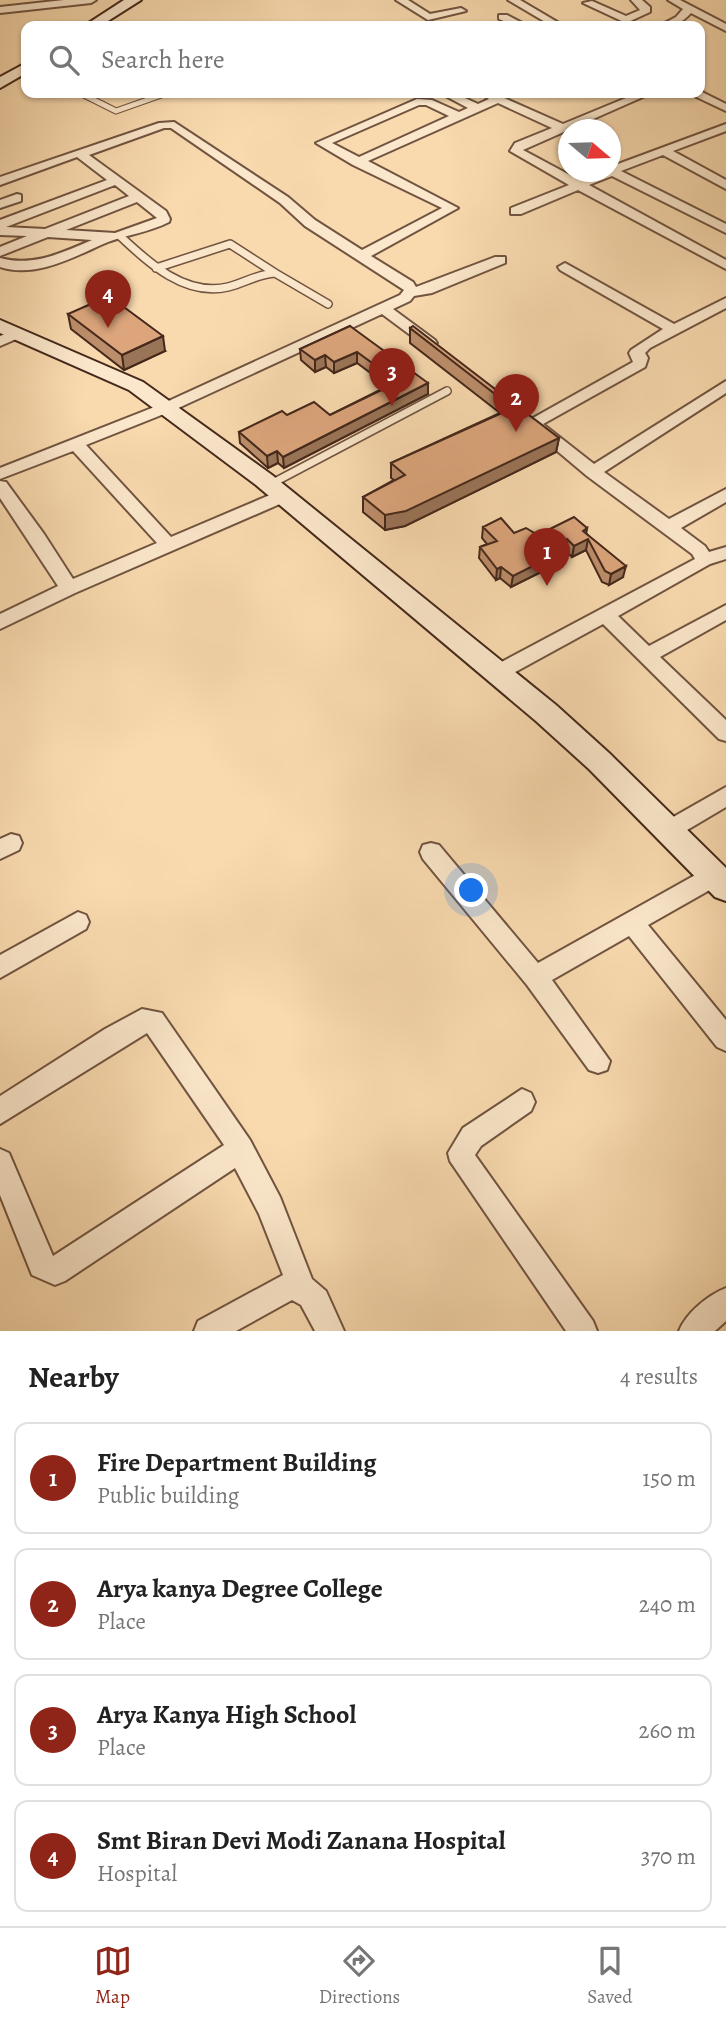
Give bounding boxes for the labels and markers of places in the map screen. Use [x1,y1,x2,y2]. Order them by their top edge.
pin: 4 [85,270,131,328]
pin: 3 [369,348,415,406]
pin: 2 [493,374,539,432]
pin: 1 [524,528,570,586]

